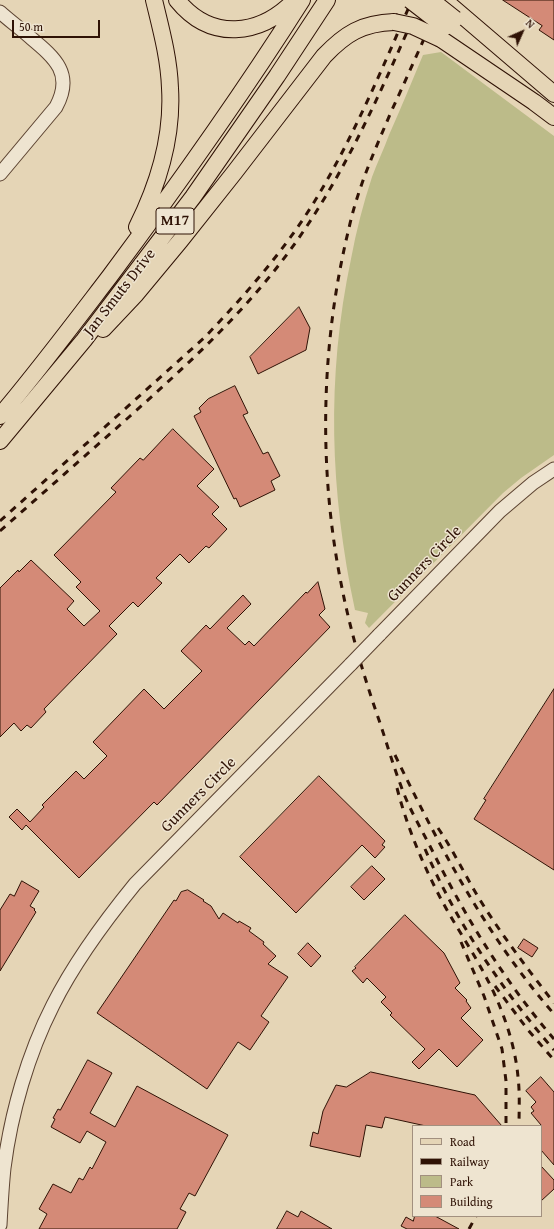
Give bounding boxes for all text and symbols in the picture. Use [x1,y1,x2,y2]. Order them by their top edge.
scale bar [14,12,102,38]
north arrow [502,12,542,52]
text: N [522,15,539,32]
text: 50 m [19,18,43,35]
road number: M17 [156,208,194,234]
street label: Jan Smuts Drive [80,245,160,341]
street label: Gunners Circle [384,522,466,606]
street label: Gunners Circle [157,753,241,837]
legend [412,1125,542,1217]
text: Road [450,1133,475,1150]
text: Railway [450,1153,489,1170]
text: Park [450,1173,473,1190]
text: Building [450,1193,493,1210]

